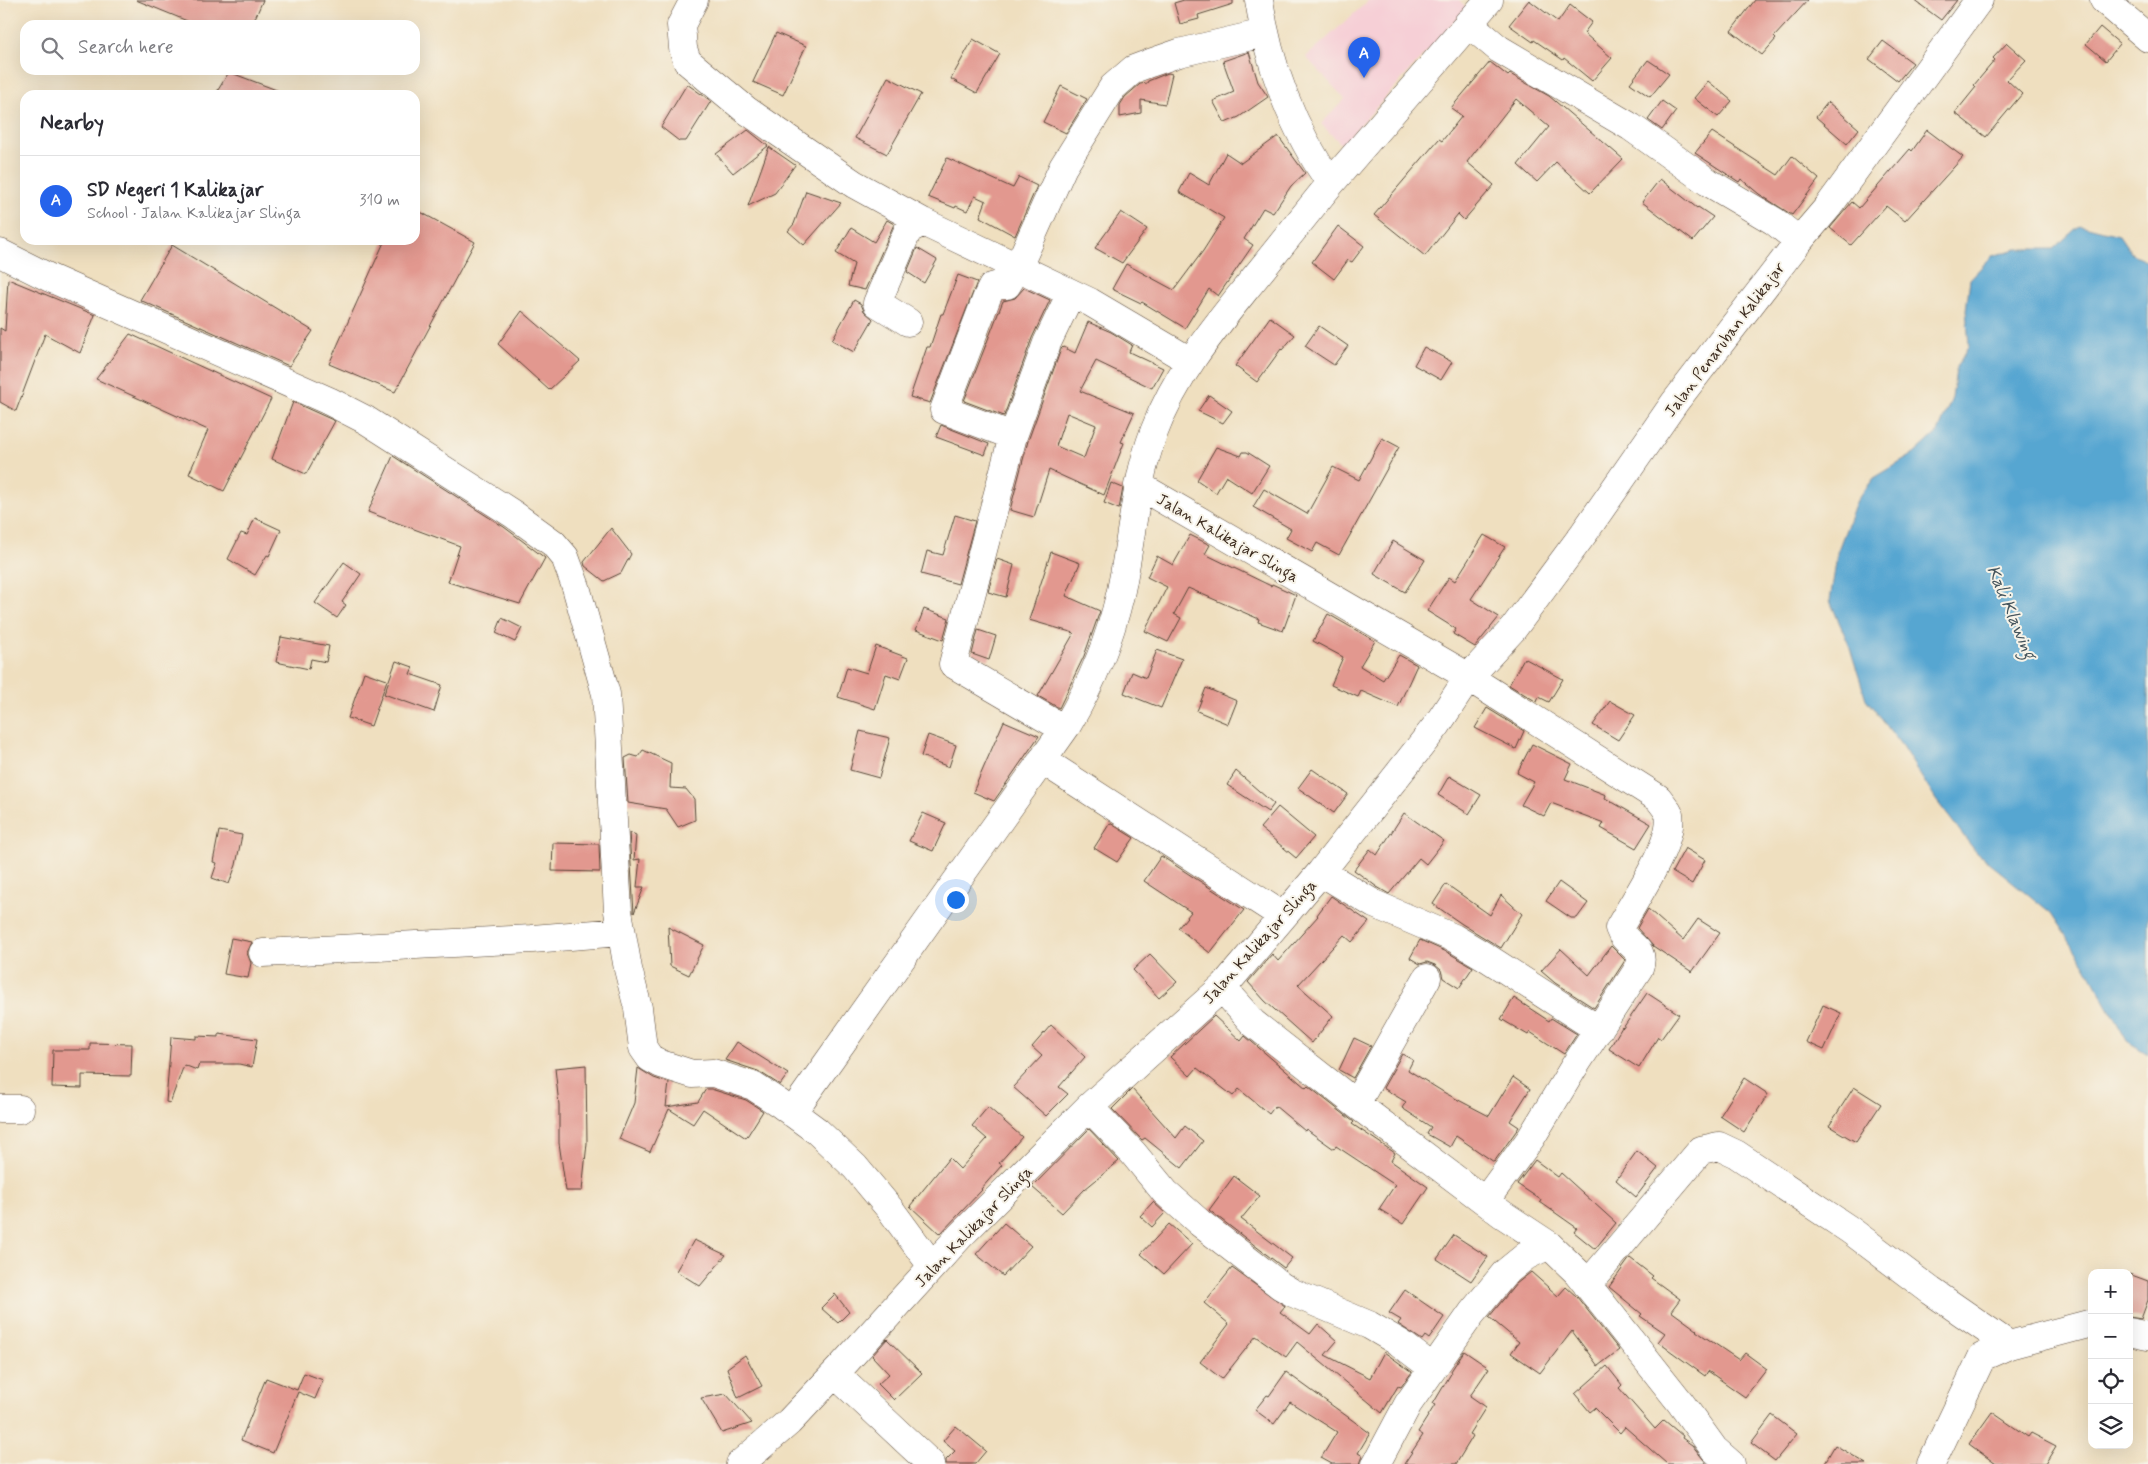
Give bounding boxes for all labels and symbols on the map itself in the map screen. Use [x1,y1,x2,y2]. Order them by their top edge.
pin: A [1348,37,1380,78]
street label: Jalan Penaruban Kalikajar [1660,258,1791,421]
street label: Jalan Kalikajar Slinga [1152,489,1302,588]
water label: Kali Klawing [1979,562,2043,666]
street label: Jalan Kalikajar Slinga [1199,875,1322,1009]
your location [943,887,969,913]
street label: Jalan Kalikajar Slinga [911,1162,1038,1293]

